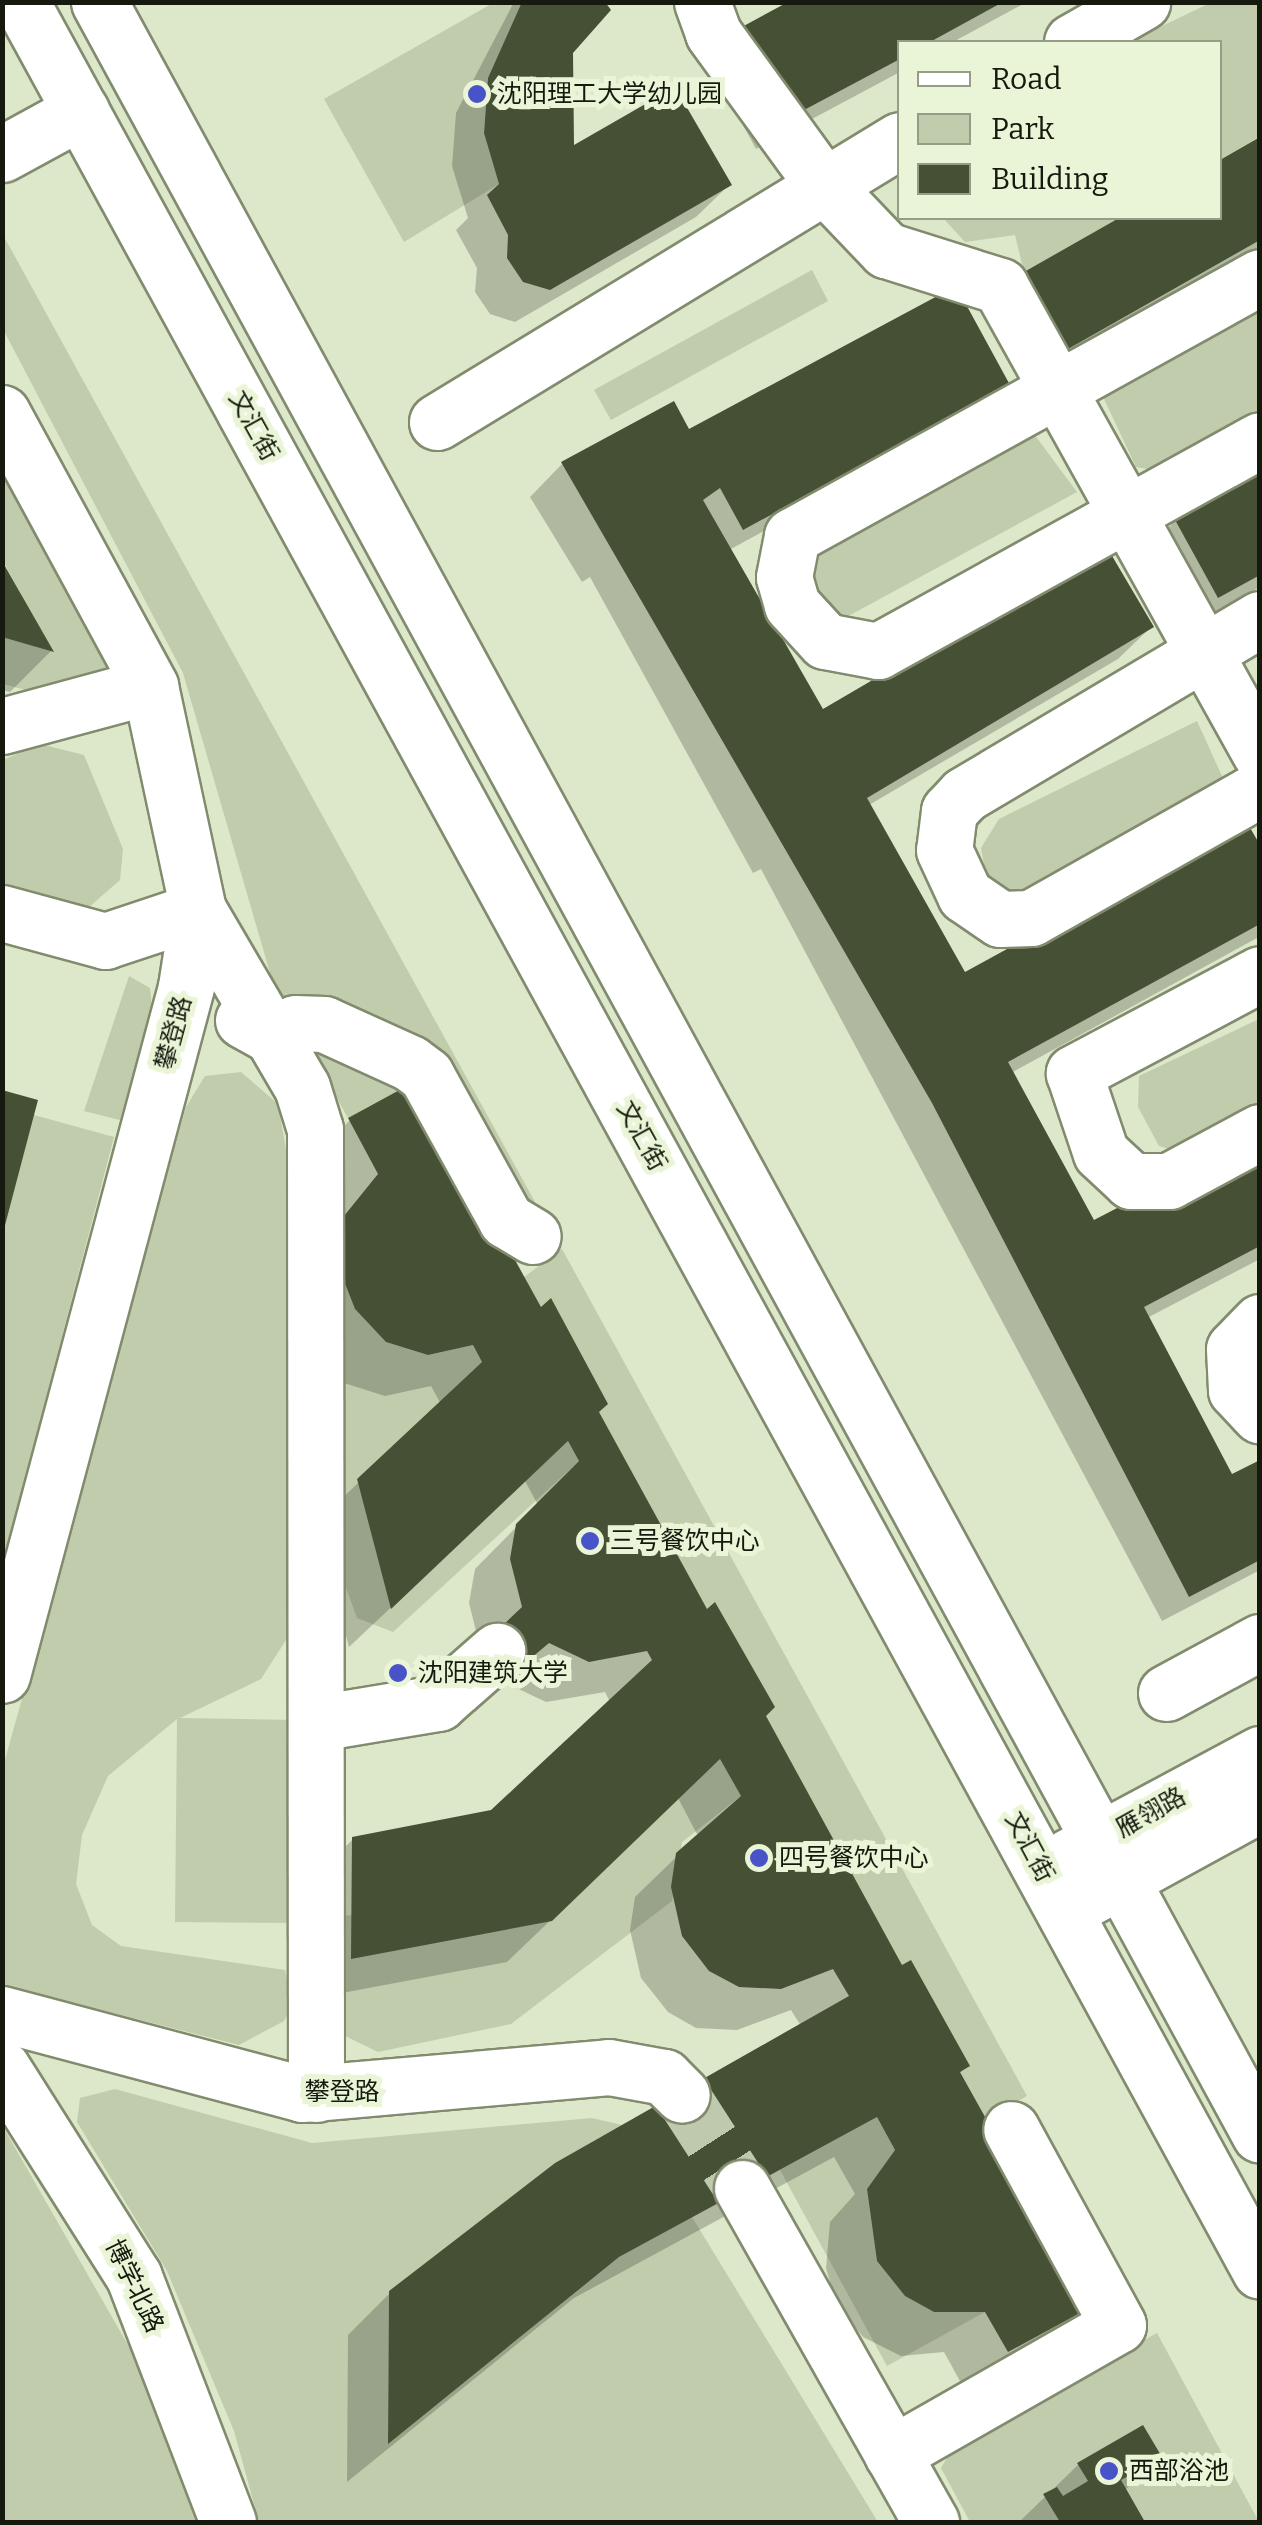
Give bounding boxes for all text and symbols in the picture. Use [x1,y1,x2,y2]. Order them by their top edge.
legend [897,40,1222,220]
text: Road [991,61,1062,97]
place label: 沈阳理工大学幼儿园 [497,79,722,109]
marker: 沈阳理工大学幼儿园 [466,83,488,105]
text: Park [991,111,1054,147]
text: Building [991,161,1109,197]
street label: 文汇街 [222,386,284,466]
street label: 攀登路 [150,993,198,1073]
street label: 文汇街 [610,1096,672,1176]
place label: 三号餐饮中心 [610,1526,760,1556]
marker: 三号餐饮中心 [579,1530,601,1552]
place label: 沈阳建筑大学 [418,1658,568,1688]
marker: 沈阳建筑大学 [387,1662,409,1684]
street label: 雁翎路 [1111,1782,1191,1844]
street label: 文汇街 [998,1807,1060,1887]
place label: 四号餐饮中心 [779,1843,929,1873]
marker: 四号餐饮中心 [748,1847,770,1869]
street label: 攀登路 [305,2077,379,2107]
street label: 博学北路 [99,2234,169,2338]
place label: 西部浴池 [1129,2456,1229,2486]
marker: 西部浴池 [1098,2460,1120,2482]

